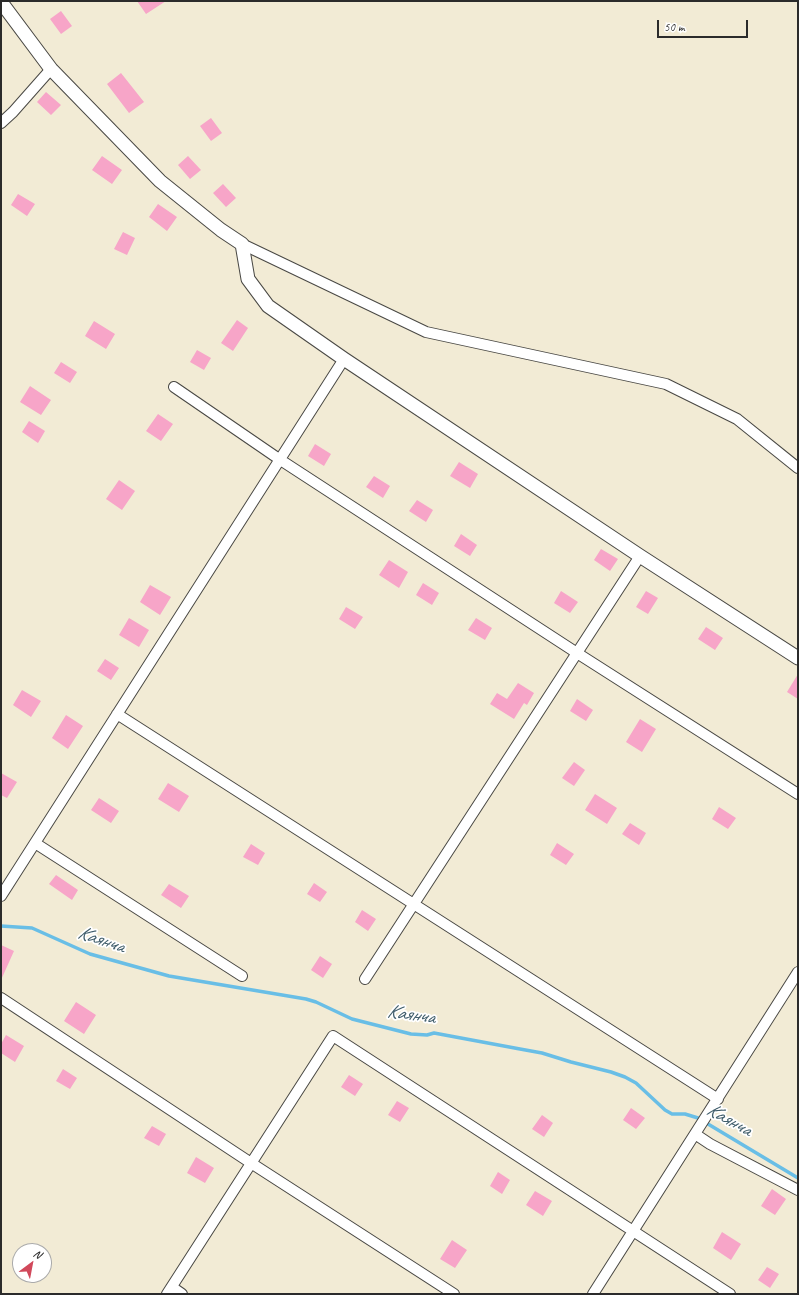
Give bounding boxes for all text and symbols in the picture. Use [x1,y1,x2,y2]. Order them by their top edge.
scale bar [659,12,750,38]
text: 50 m [664,19,684,35]
water label: Каянча [74,921,128,959]
water label: Каянча [386,1000,436,1030]
water label: Каянча [702,1098,756,1142]
north arrow [12,1243,52,1283]
text: N [31,1246,44,1261]

